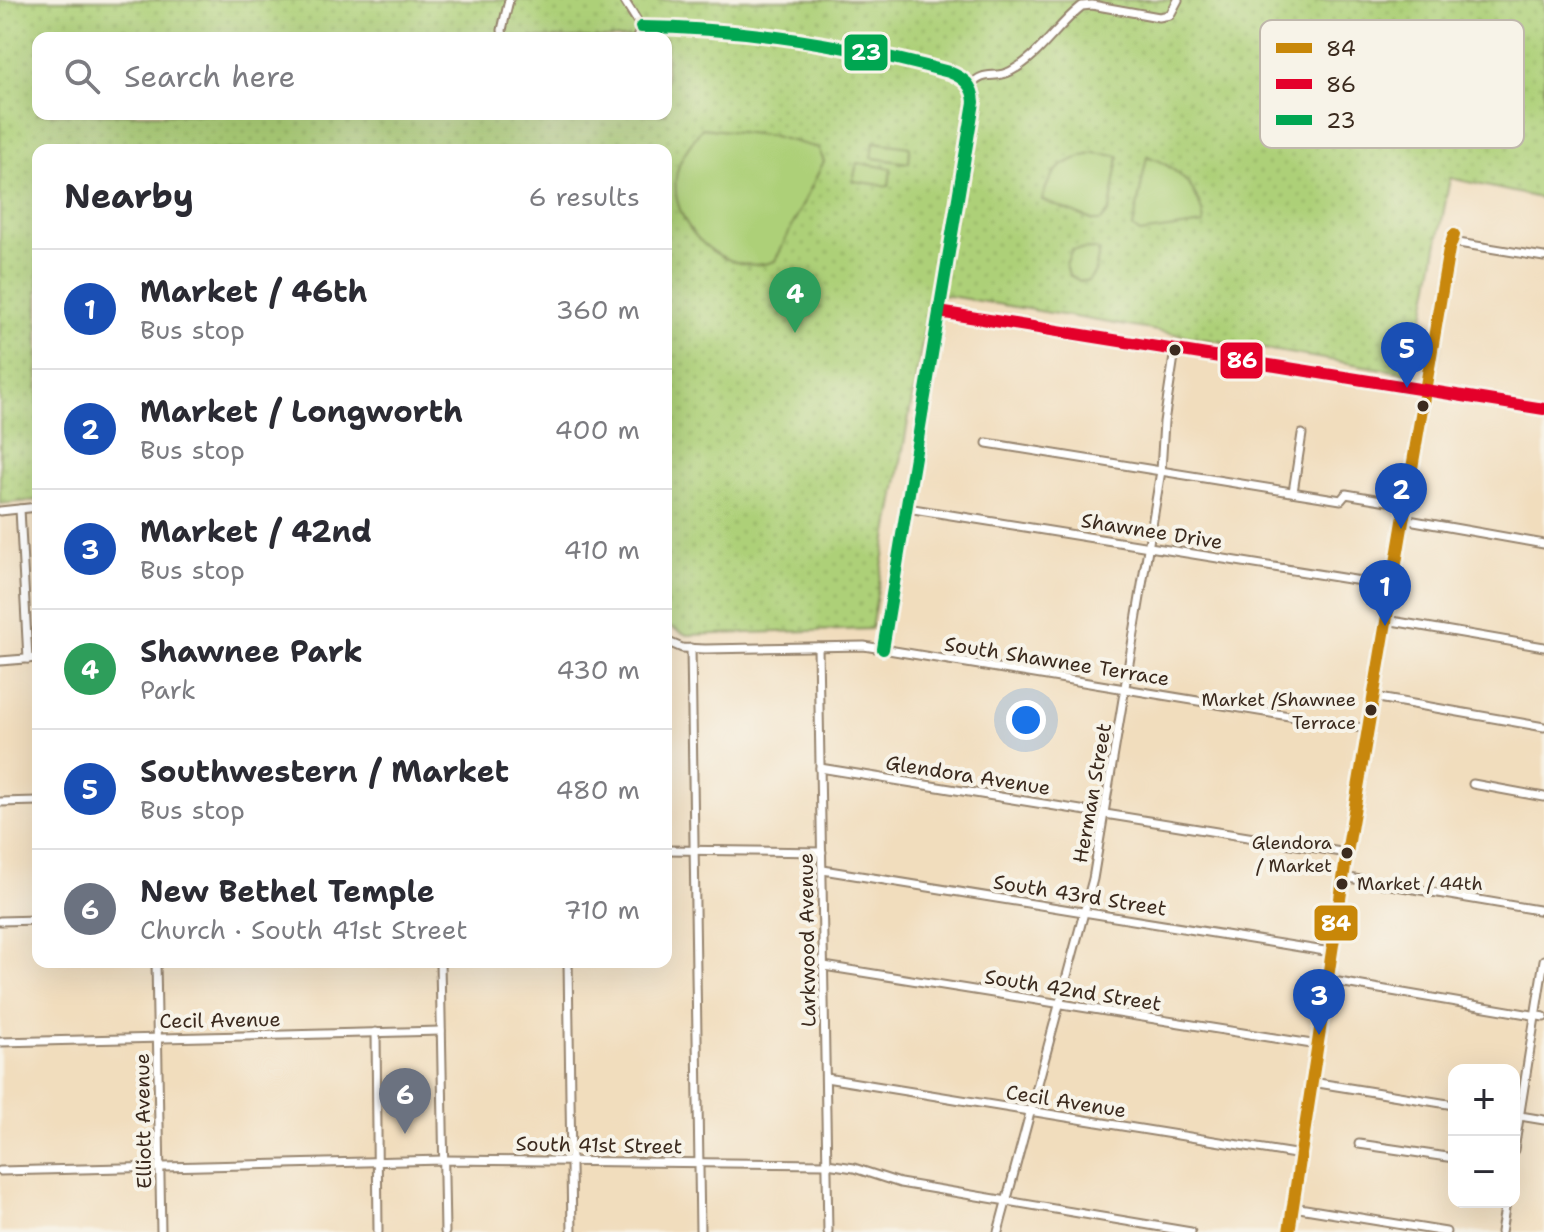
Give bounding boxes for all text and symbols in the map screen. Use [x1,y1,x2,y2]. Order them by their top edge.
legend [1260,20,1524,148]
search box [32,32,672,120]
line badge: 23 [843,33,889,72]
text: 84 [1326,34,1356,63]
text: 23 [851,38,881,67]
icon: search [60,54,104,98]
text: Search here [124,56,295,97]
text: 86 [1326,70,1356,99]
text: 23 [1326,106,1356,135]
text: Nearby [64,173,194,219]
text: 6 results [528,179,640,214]
pin: 4 [769,267,821,333]
text: Market / 46th [140,271,368,312]
text: 1 [84,292,96,327]
text: 360 m [555,292,640,327]
text: Bus stop [140,312,245,347]
pin: 5 [1381,322,1433,388]
line badge: 86 [1219,341,1264,380]
unlabelled marker [1167,342,1183,358]
text: 86 [1227,346,1257,375]
text: Market / Longworth [140,391,463,432]
unlabelled marker [1415,398,1431,414]
text: 2 [81,412,99,447]
text: 400 m [555,412,640,447]
text: Bus stop [140,432,245,467]
pin: 2 [1375,463,1427,529]
street label: Shawnee Drive [1079,507,1225,555]
text: Market / 42nd [140,511,372,552]
text: 3 [81,532,99,567]
text: 410 m [563,532,640,567]
text: Bus stop [140,552,245,587]
pin: 1 [1359,560,1411,626]
street label: South Shawnee Terrace [943,630,1171,692]
text: Shawnee Park [140,631,363,672]
text: 4 [81,652,99,687]
text: 430 m [556,652,640,687]
text: Park [140,672,196,707]
place label: Market /Shawnee Terrace [1201,688,1356,735]
your location [1006,700,1046,740]
marker: Market /Shawnee Terrace [1363,702,1379,718]
street label: Herman Street [1067,721,1117,865]
street label: Glendora Avenue [884,749,1052,801]
text: Southwestern / Market [140,751,509,792]
text: 5 [82,772,98,807]
text: 480 m [555,772,640,807]
text: Bus stop [140,792,245,827]
place label: Glendora / Market [1252,831,1332,878]
marker: Glendora / Market [1339,845,1355,861]
street label: Larkwood Avenue [792,853,822,1027]
street label: South 43rd Street [991,868,1169,922]
text: New Bethel Temple [140,871,435,912]
place label: Market / 44th [1357,872,1483,896]
marker: Market / 44th [1334,876,1350,892]
text: 6 [81,892,99,927]
text: 710 m [564,892,640,927]
line badge: 84 [1313,904,1359,942]
text: 84 [1321,909,1352,938]
text: Church · South 41st Street [140,912,468,947]
street label: South 42nd Street [983,963,1163,1017]
pin: 3 [1293,969,1345,1035]
street label: Cecil Avenue [159,1006,281,1034]
street label: Elliott Avenue [129,1053,157,1189]
map controls [1448,1064,1520,1208]
button: + [1448,1064,1520,1136]
pin: 6 [379,1068,431,1134]
street label: Cecil Avenue [1004,1079,1128,1123]
street label: South 41st Street [515,1131,683,1159]
button: − [1448,1136,1520,1208]

